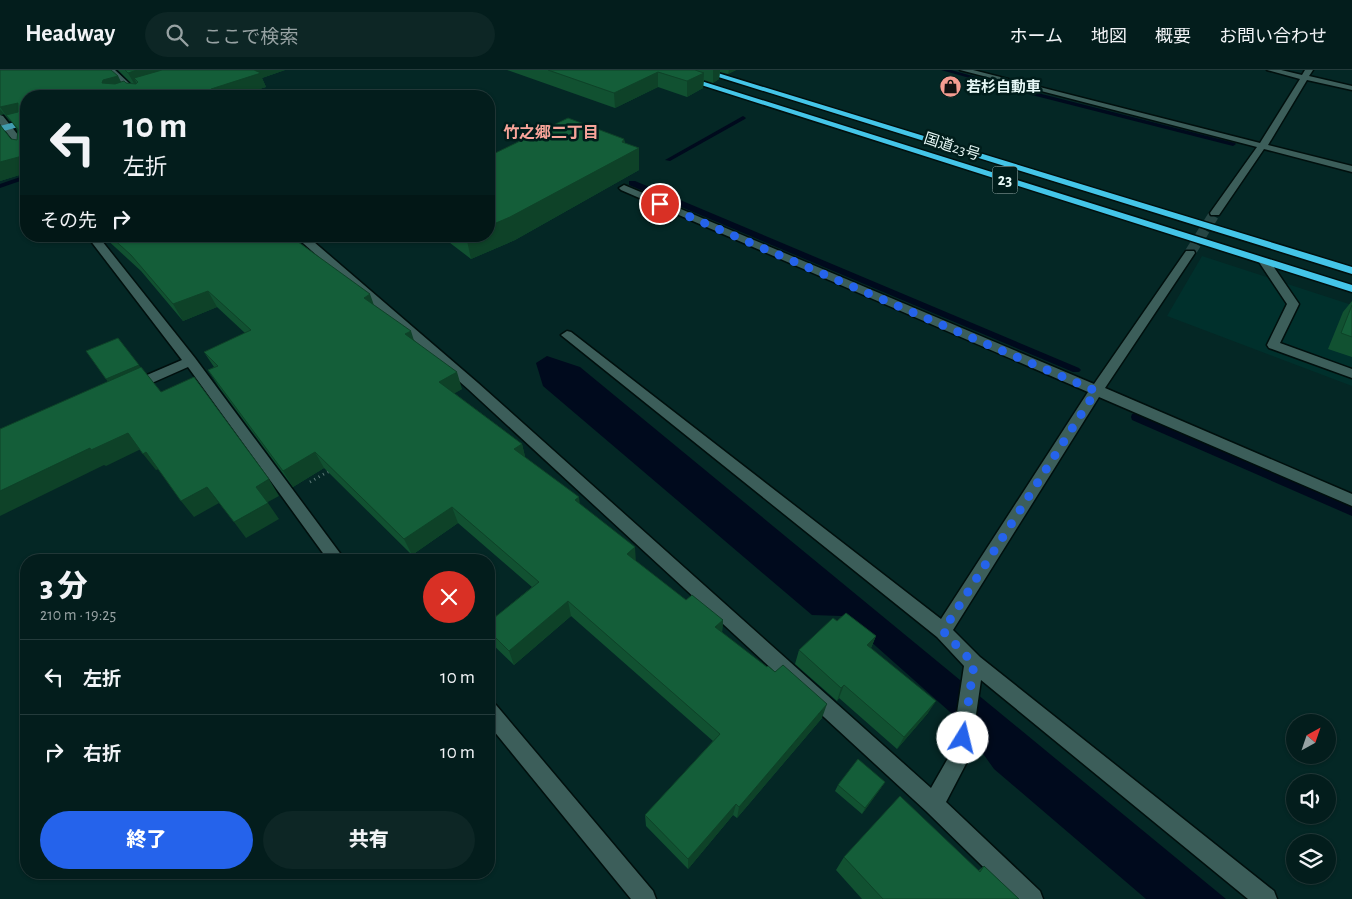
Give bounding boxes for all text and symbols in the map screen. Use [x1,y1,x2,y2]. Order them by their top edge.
search box [145,12,495,57]
icon: search [163,21,191,49]
text: Headway [25,22,115,46]
text: ここで検索 [203,28,298,47]
text: ホーム [1010,28,1063,46]
text: 地図 [1091,28,1127,46]
text: 概要 [1155,28,1191,46]
text: お問い合わせ [1219,28,1327,46]
shop icon: 若杉自動車 [938,75,962,99]
place label: 若杉自動車 [966,79,1041,95]
text: 10 m [123,109,187,144]
icon: left [40,110,105,175]
district label: 竹之郷二丁目 [503,124,599,141]
street label: 国道23号 [922,130,982,163]
text: 左折 [123,156,167,178]
road number: 23 [992,166,1018,194]
pin [639,183,681,225]
icon: arrive [646,190,674,218]
icon: right [107,205,135,233]
text: その先 [40,212,97,231]
button: close [423,571,475,623]
text: 3 分 [40,572,88,602]
text: 210 m · 19:25 [40,607,116,623]
icon: left [40,663,68,691]
text: 10 m [440,668,475,687]
text: 左折 [83,670,121,689]
position arrow [936,711,988,763]
north arrow [1286,714,1336,764]
map controls [1286,714,1336,884]
icon: right [40,738,68,766]
text: 10 m [440,743,475,762]
text: 右折 [83,745,121,764]
button: sound [1286,774,1336,824]
button: 終了 [40,811,253,869]
button: 共有 [263,811,475,869]
button: layers [1286,834,1336,884]

